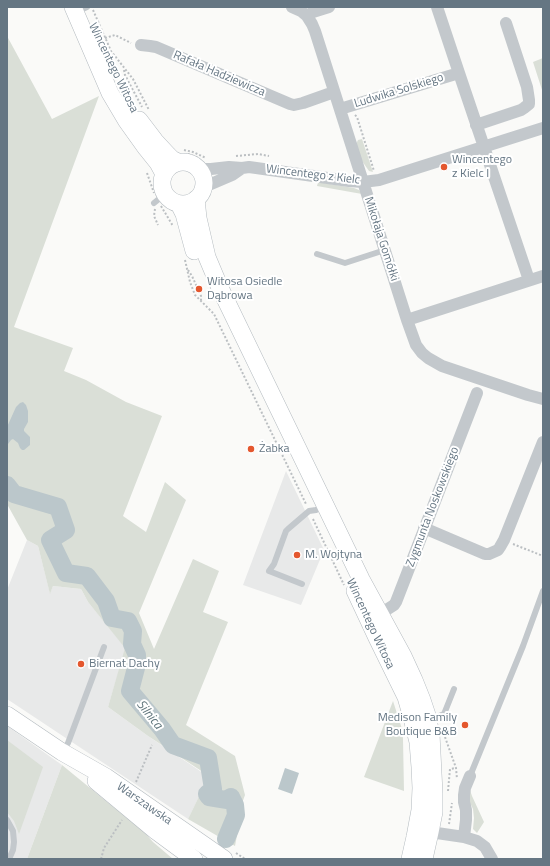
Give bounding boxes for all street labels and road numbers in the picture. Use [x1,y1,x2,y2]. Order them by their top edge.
street label: Wincentego Witosa [85,21,141,115]
street label: Rafała Hadziewicza [171,48,267,100]
street label: Ludwika Solskiego [353,71,445,111]
street label: Wincentego z Kielc [265,162,361,188]
street label: Mikołaja Gomółki [361,195,401,283]
street label: Zygmunta Noskowskiego [403,445,463,569]
street label: Wincentego Witosa [343,576,397,672]
street label: Warszawska [114,780,174,828]

